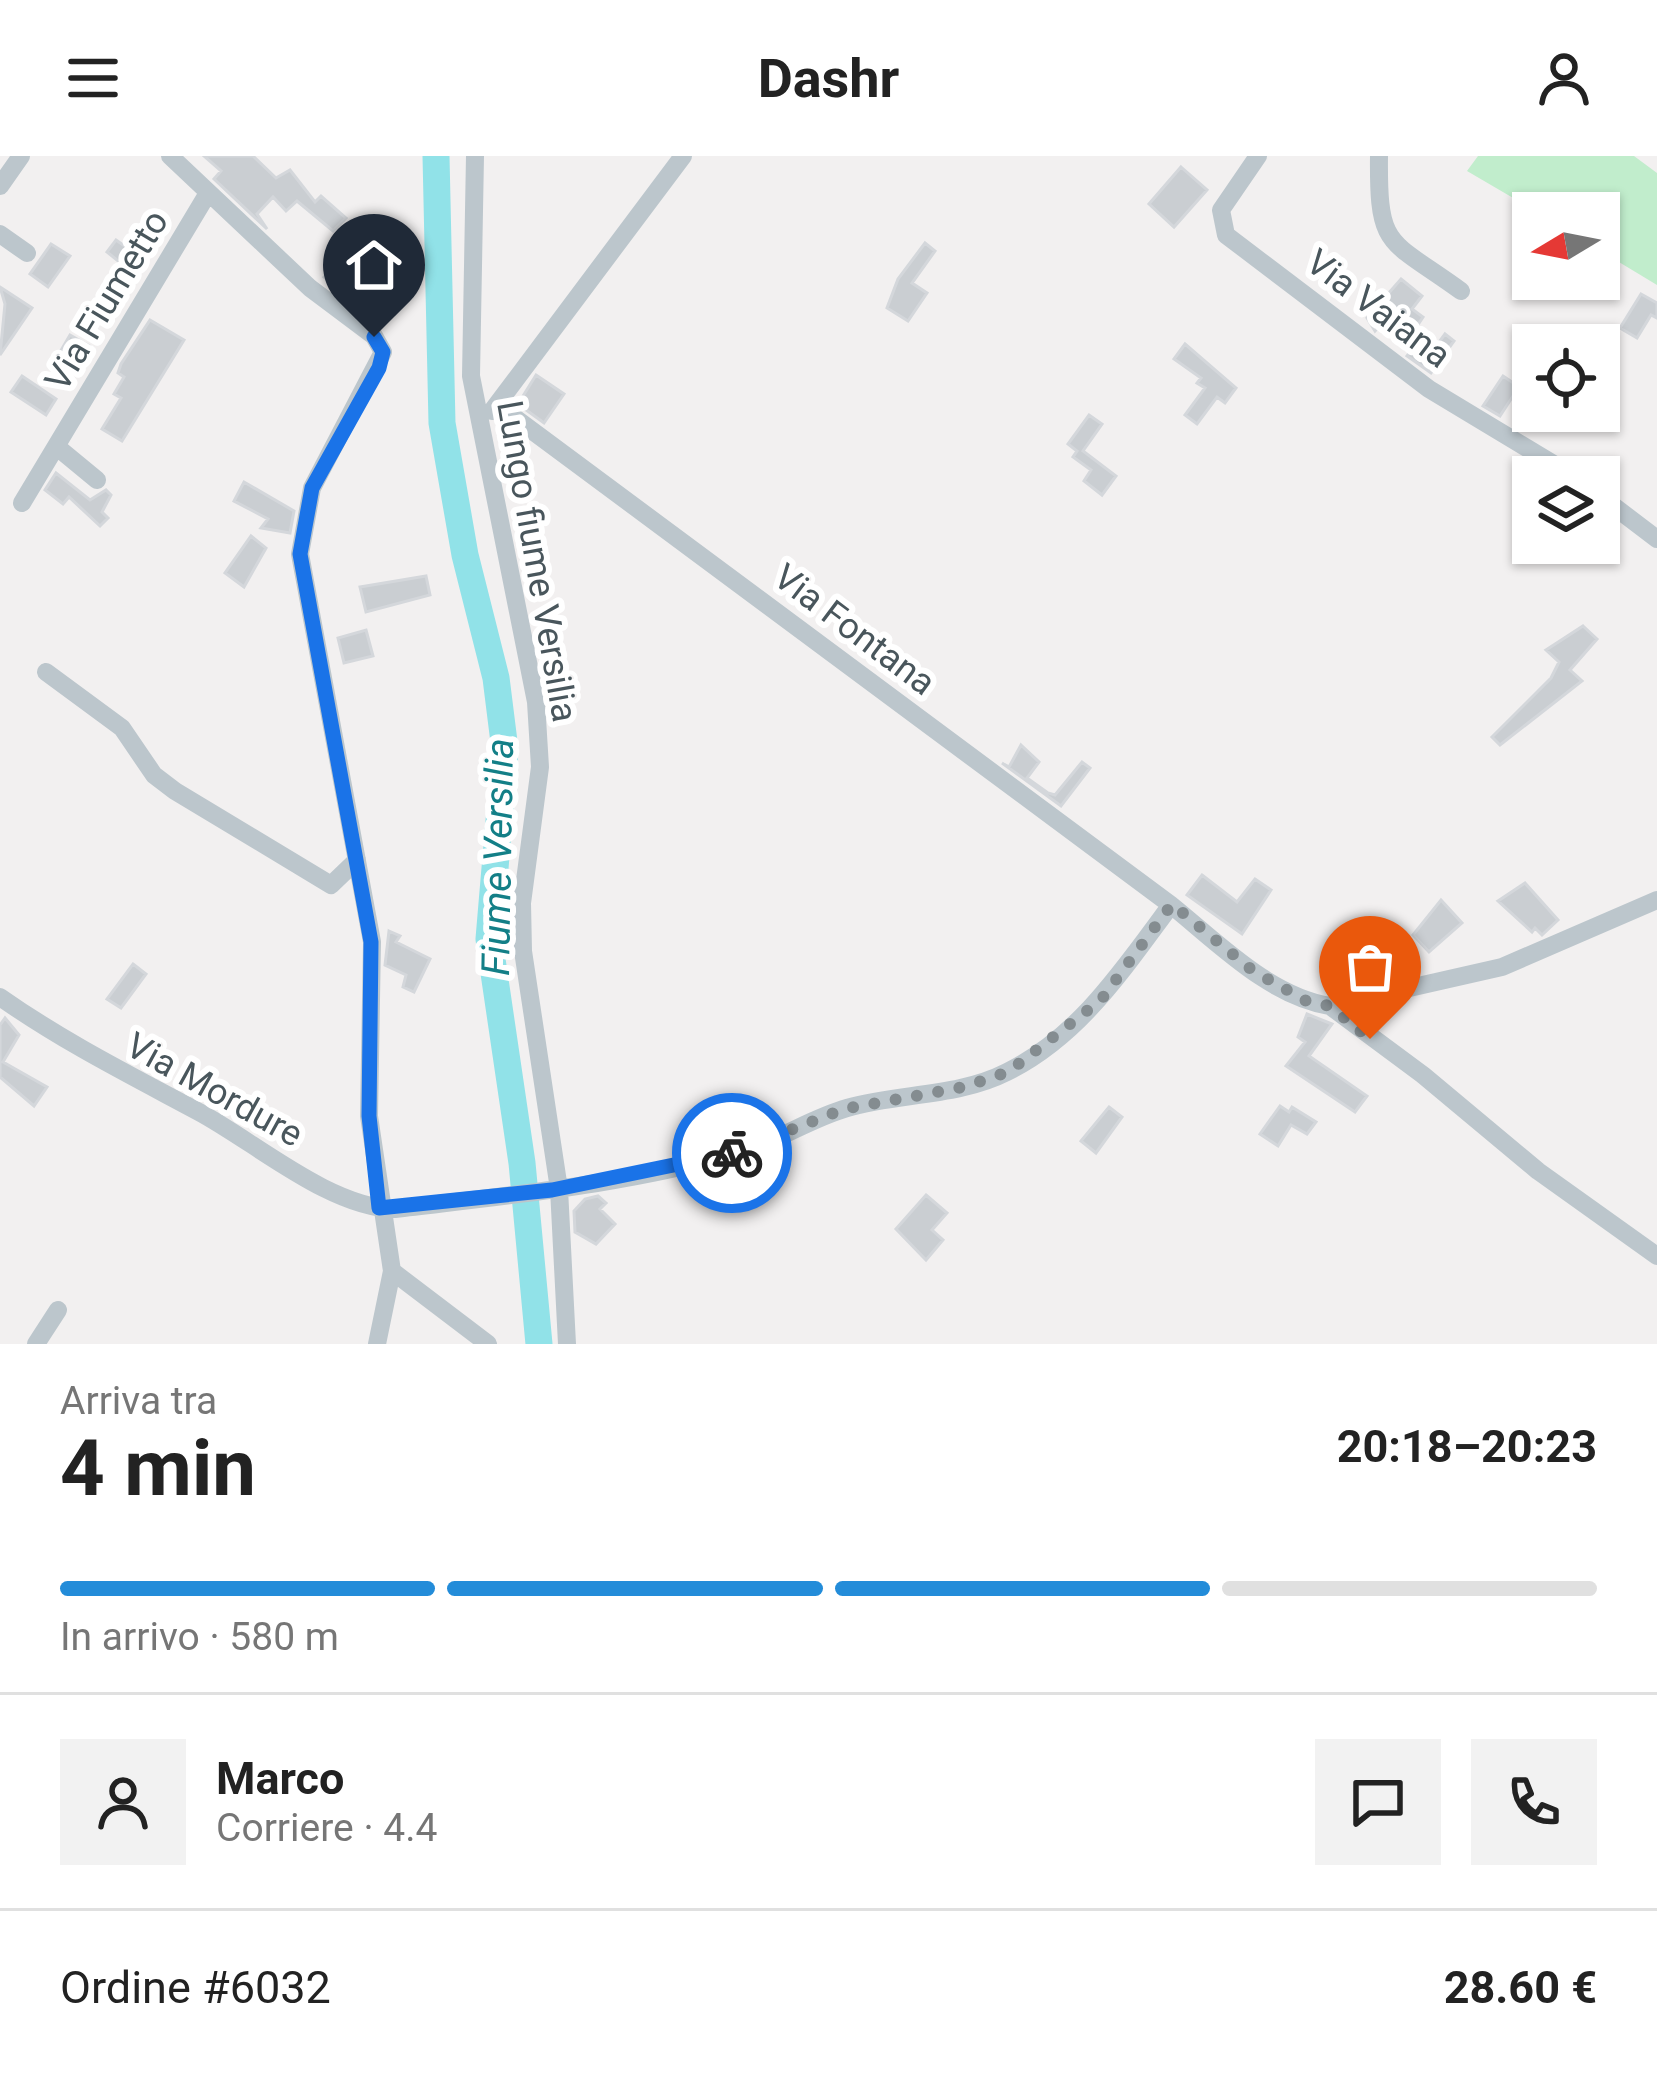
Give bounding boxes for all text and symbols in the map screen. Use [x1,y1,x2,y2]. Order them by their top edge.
icon: menu [60,45,126,111]
icon: person [1531,45,1597,111]
text: Dashr [758,47,899,110]
north arrow [1512,192,1620,300]
map controls [1512,192,1620,564]
street label: Via Fiumetto [37,203,177,398]
pin [323,214,425,337]
icon: home [341,232,407,298]
street label: Via Vaiana [1298,241,1459,377]
button: locate [1512,324,1620,432]
street label: Lungo fiume Versilia [488,397,586,725]
button: layers [1512,456,1620,564]
street label: Via Fontana [766,556,943,704]
water label: Fiume Versilia [473,738,523,976]
pin [1319,916,1421,1039]
icon: bag [1337,934,1403,1000]
street label: Via Mordure [119,1024,310,1156]
courier [672,1093,792,1213]
icon: bike [699,1120,765,1186]
text: Arriva tra [60,1378,217,1424]
text: 20:18–20:23 [1337,1420,1597,1473]
text: 4 min [60,1423,256,1514]
text: In arrivo · 580 m [60,1614,339,1660]
button: person [60,1739,186,1865]
button: chat [1315,1739,1441,1865]
button: phone [1471,1739,1597,1865]
text: Marco [216,1752,344,1805]
text: Corriere · 4.4 [216,1805,437,1851]
text: Ordine #6032 [60,1961,331,2014]
text: 28.60 € [1444,1961,1597,2014]

